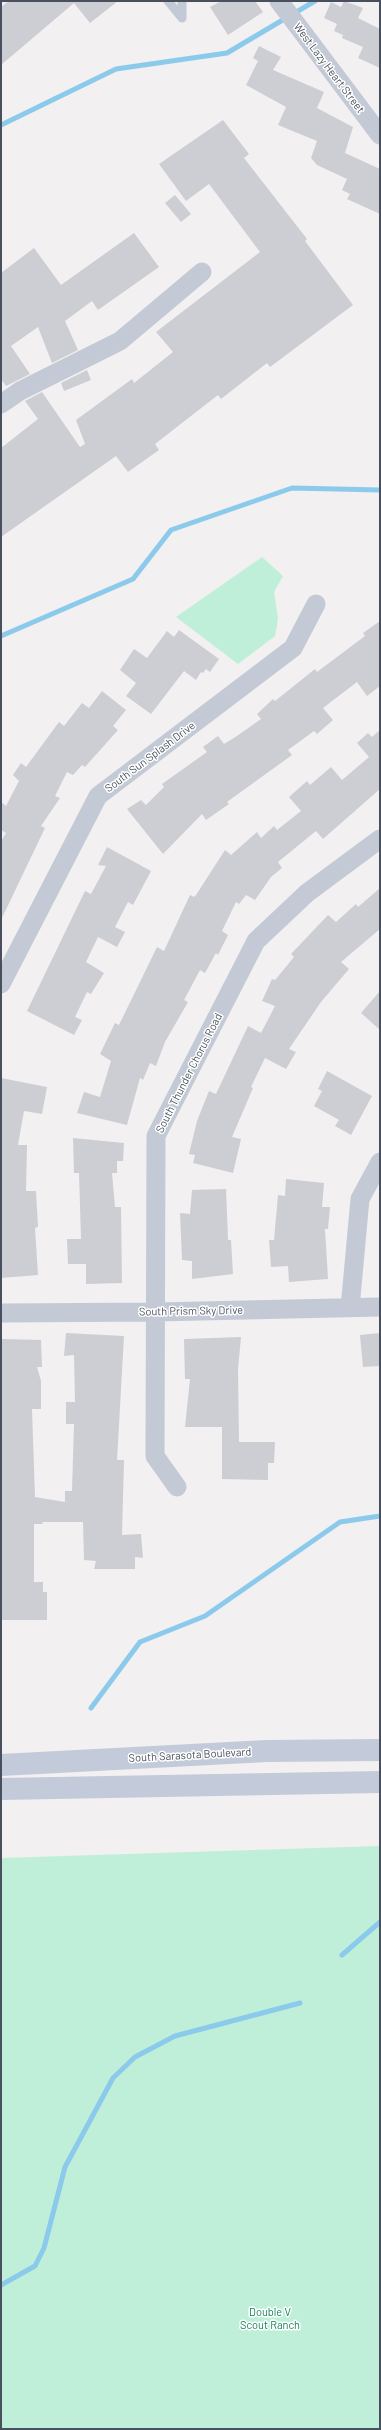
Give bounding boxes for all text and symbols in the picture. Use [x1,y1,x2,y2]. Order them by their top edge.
street label: West Lazy Heart Street [291,20,367,116]
street label: South Sun Splash Drive [102,719,198,795]
street label: South Thunder Chorus Road [153,1011,225,1135]
street label: South Prism Sky Drive [139,1303,243,1319]
street label: South Sarasota Boulevard [128,1745,252,1765]
park label: Double V Scout Ranch [240,2305,300,2331]

